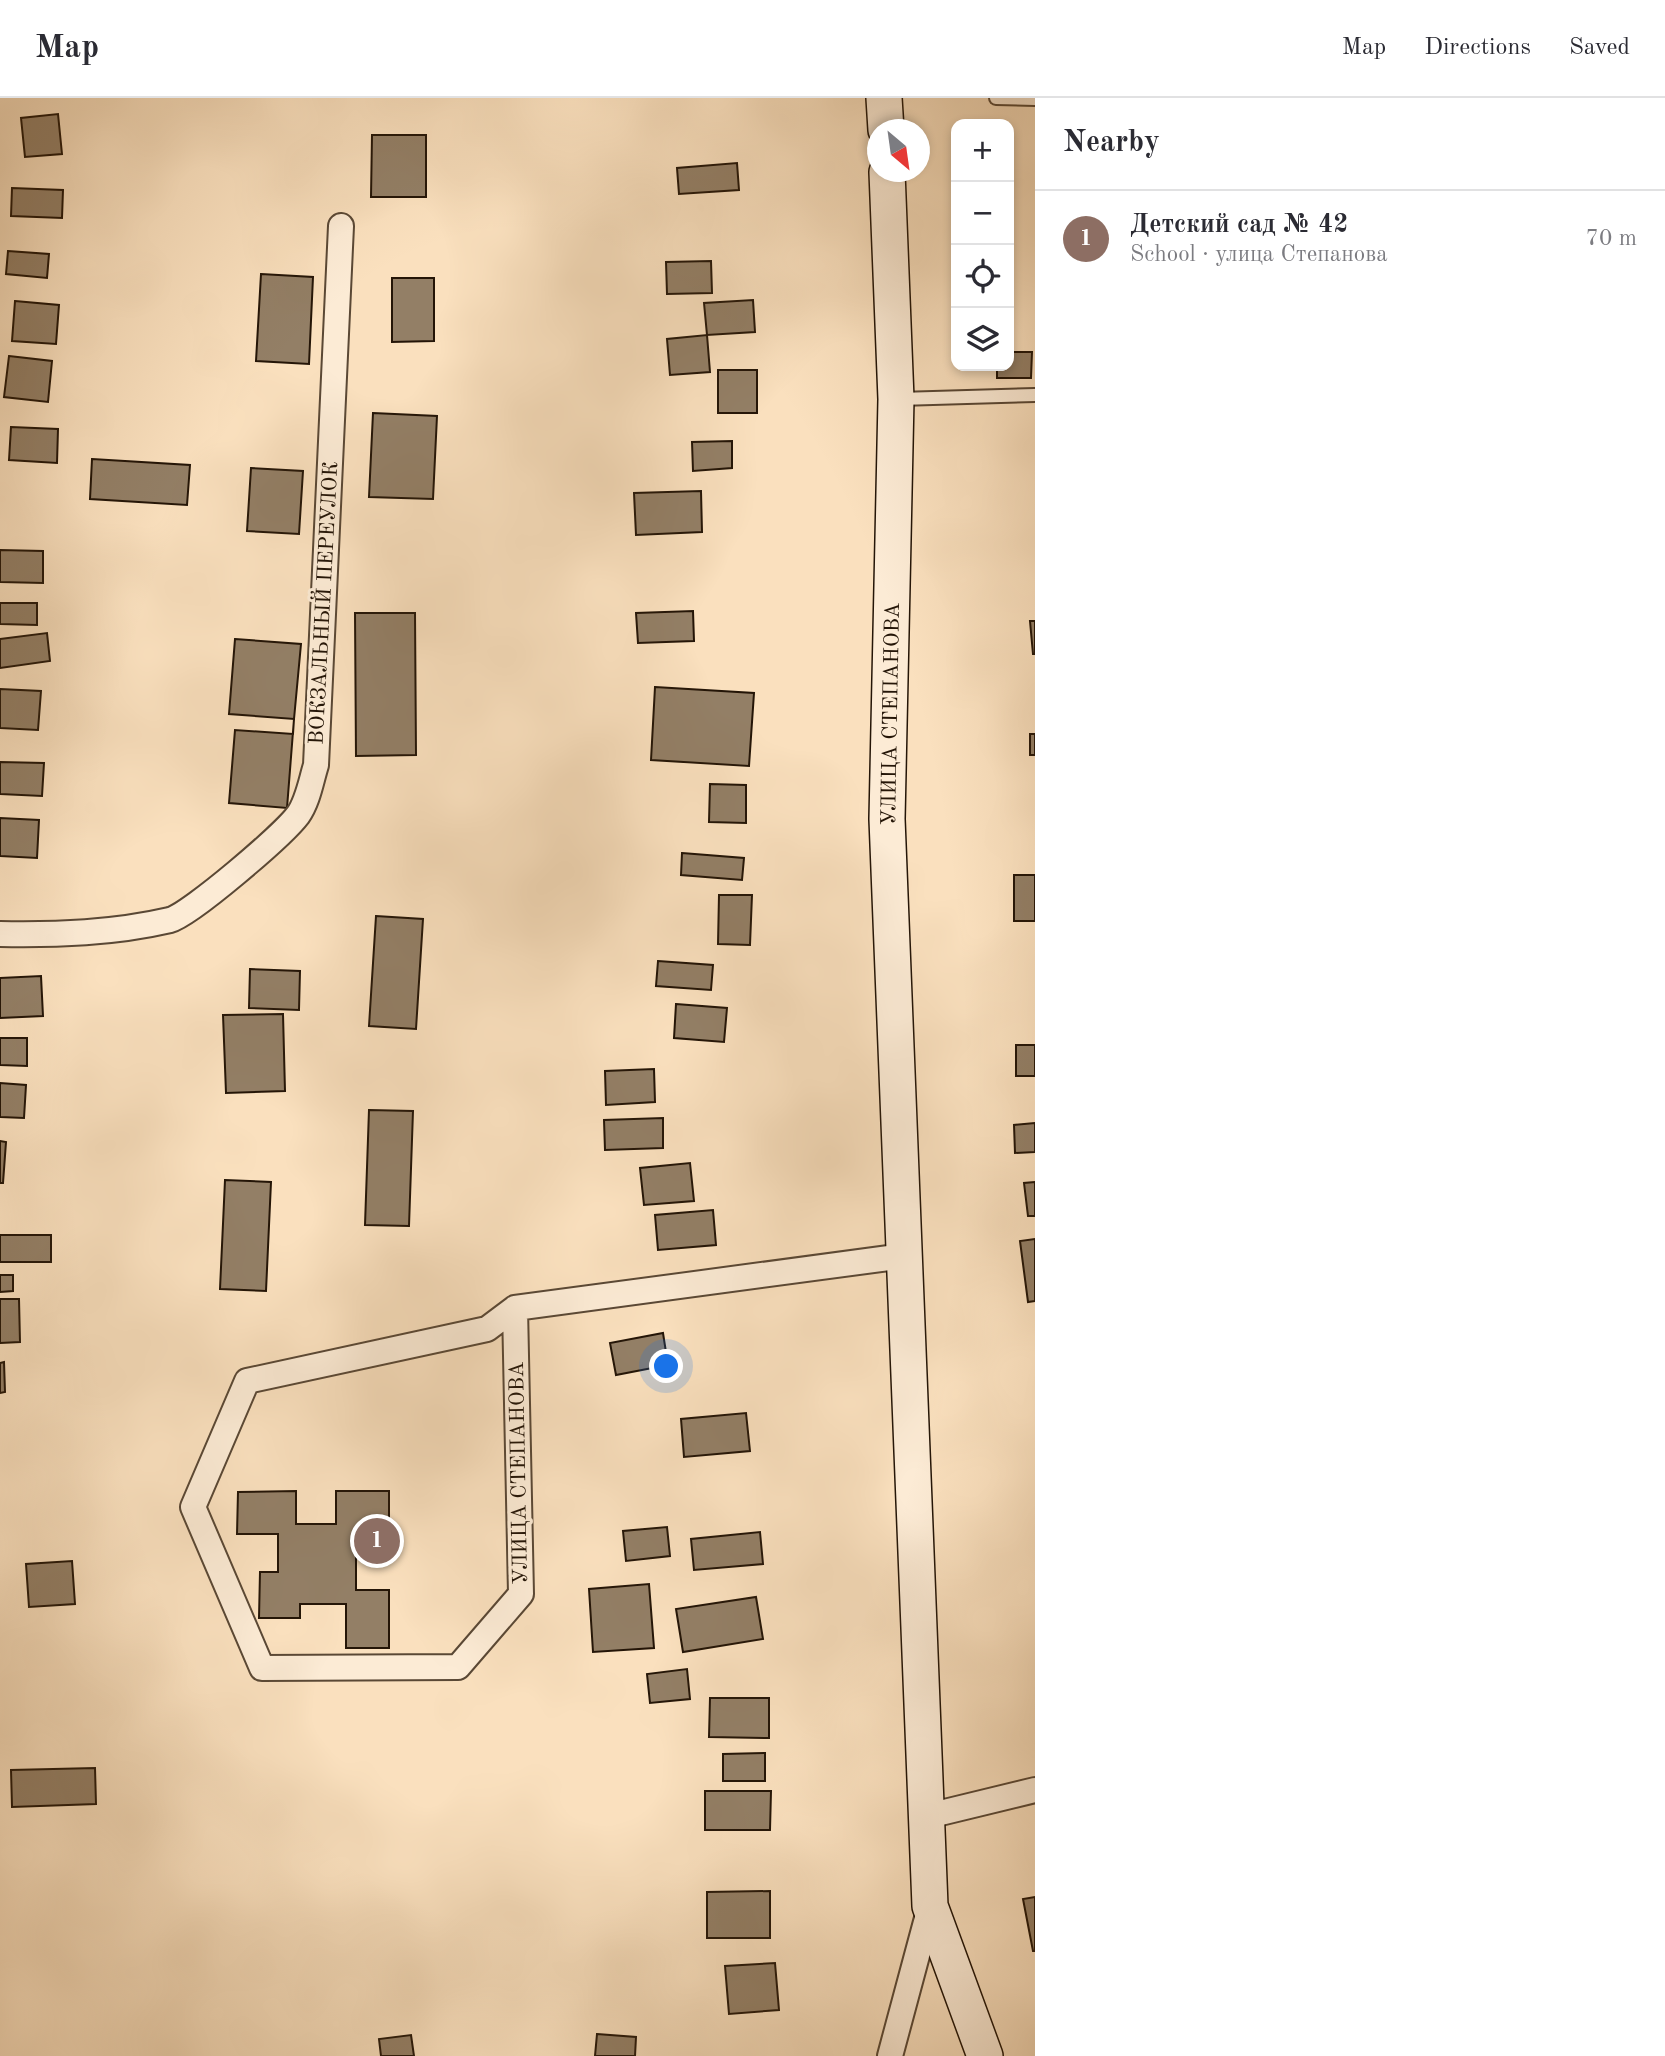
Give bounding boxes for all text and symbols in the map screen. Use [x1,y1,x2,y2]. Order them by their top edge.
text: Map [35,32,99,65]
text: Map [1342,36,1386,60]
text: Directions [1424,36,1531,60]
text: Saved [1569,36,1630,60]
north arrow [867,119,930,182]
map controls [951,119,1014,371]
button: + [951,119,1014,182]
text: Nearby [1063,128,1160,158]
button: − [951,182,1014,245]
text: Детский сад № 42 [1130,212,1348,238]
text: 1 [1079,227,1093,250]
text: 70 m [1586,227,1637,250]
text: School · улица Степанова [1130,243,1388,266]
button: locate [951,245,1014,308]
button: layers [951,308,1014,371]
street label: ВОКЗАЛЬНЫЙ ПЕРЕУЛОК [302,461,342,745]
street label: УЛИЦА СТЕПАНОВА [879,603,904,826]
your location [649,1349,683,1383]
street label: УЛИЦА СТЕПАНОВА [507,1361,532,1584]
pin: 1 [354,1515,400,1567]

